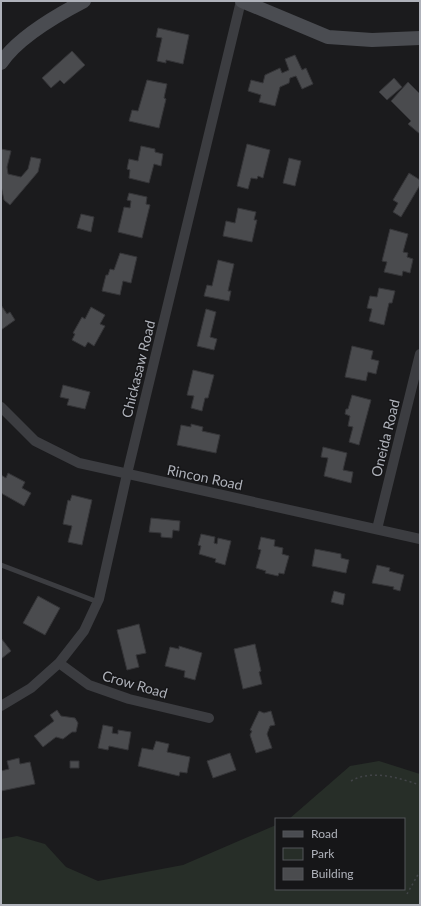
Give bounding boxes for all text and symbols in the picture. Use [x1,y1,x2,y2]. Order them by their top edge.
street label: Chickasaw Road [118,319,158,419]
street label: Oneida Road [367,398,403,478]
street label: Rincon Road [166,461,244,493]
street label: Crow Road [100,667,170,701]
legend [275,818,405,890]
text: Road [311,826,338,841]
text: Park [311,846,335,861]
text: Building [311,866,354,881]

